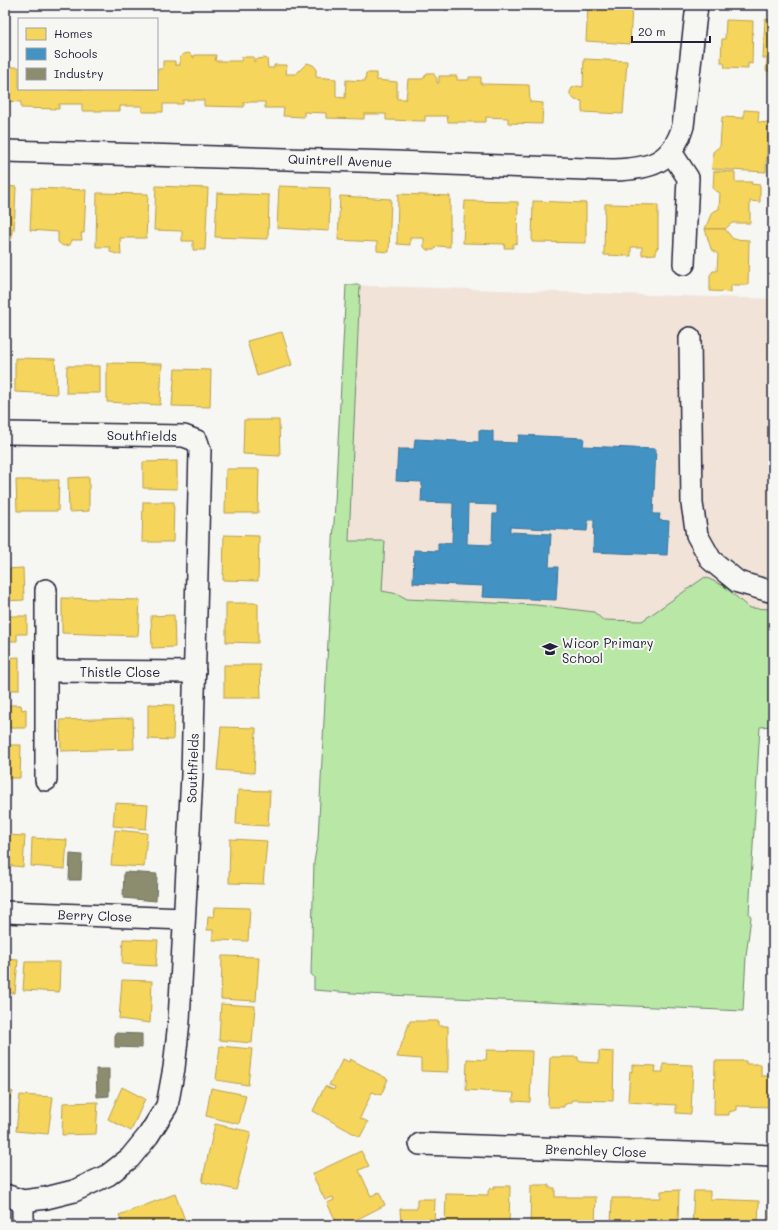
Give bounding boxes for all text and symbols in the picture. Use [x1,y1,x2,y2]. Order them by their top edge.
legend [18,18,158,90]
scale bar [632,18,710,44]
text: 20 m [638,23,666,39]
text: Homes [54,25,93,41]
text: Schools [54,45,98,61]
text: Industry [54,65,103,81]
street label: Quintrell Avenue [288,150,392,170]
street label: Southfields [107,426,177,444]
place label: Wicor Primary School [562,634,654,666]
school or university icon: Wicor Primary School [541,640,559,658]
street label: Thistle Close [80,663,160,680]
street label: Southfields [182,733,202,803]
street label: Berry Close [57,905,133,925]
street label: Brenchley Close [545,1140,647,1160]

